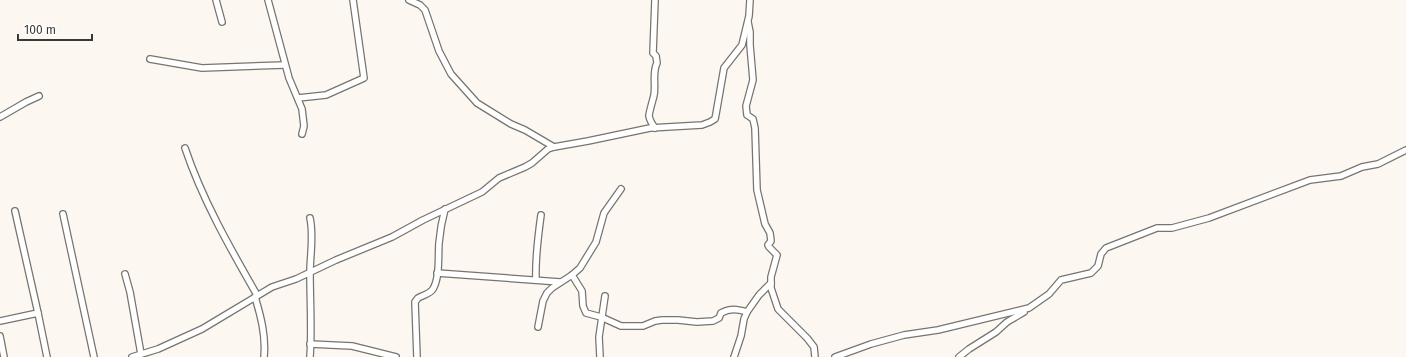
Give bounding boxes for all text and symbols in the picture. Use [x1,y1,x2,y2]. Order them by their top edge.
scale bar [18,16,92,42]
text: 100 m [24,23,56,37]

